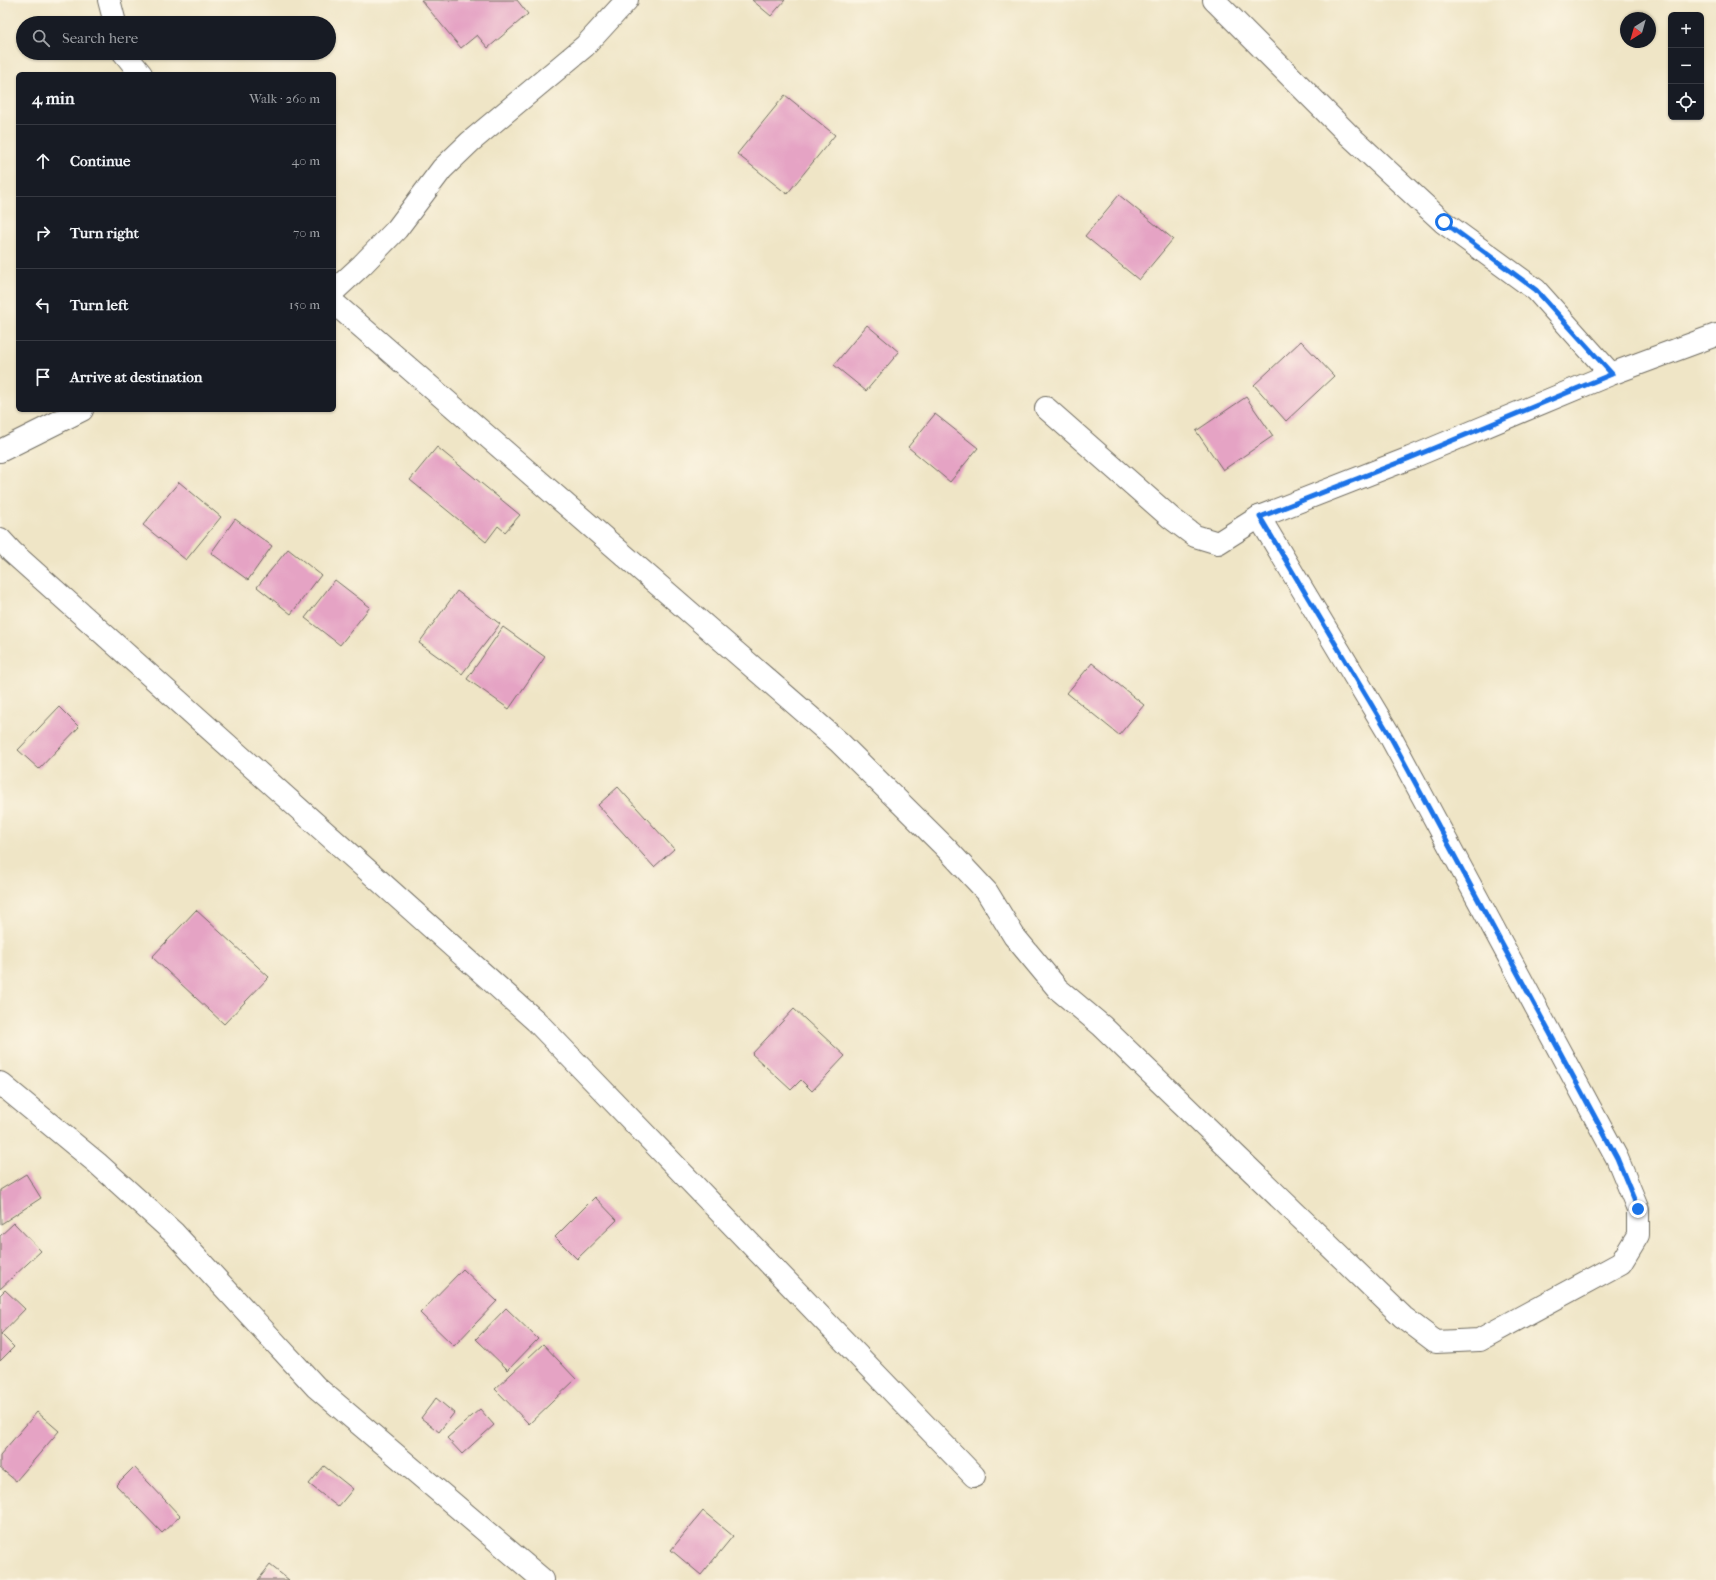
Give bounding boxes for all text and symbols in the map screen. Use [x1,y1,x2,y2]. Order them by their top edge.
north arrow [1620,12,1656,48]
map controls [1668,12,1704,120]
button: + [1668,12,1704,48]
search box [16,16,336,60]
icon: search [30,27,52,49]
text: Search here [62,29,138,47]
button: − [1668,48,1704,84]
button: locate [1668,84,1704,120]
text: 4 min [32,88,75,108]
text: Walk · 260 m [249,91,320,106]
icon: ahead [32,150,54,172]
text: Continue [70,152,130,170]
text: 40 m [292,153,320,168]
route start [1435,213,1453,231]
icon: right [32,222,54,244]
text: Turn right [70,224,139,242]
text: 70 m [293,225,320,240]
icon: left [32,294,54,316]
text: Turn left [70,296,128,314]
text: 150 m [289,297,320,312]
icon: arrive [32,366,54,388]
text: Arrive at destination [70,368,202,386]
route end [1629,1200,1647,1218]

